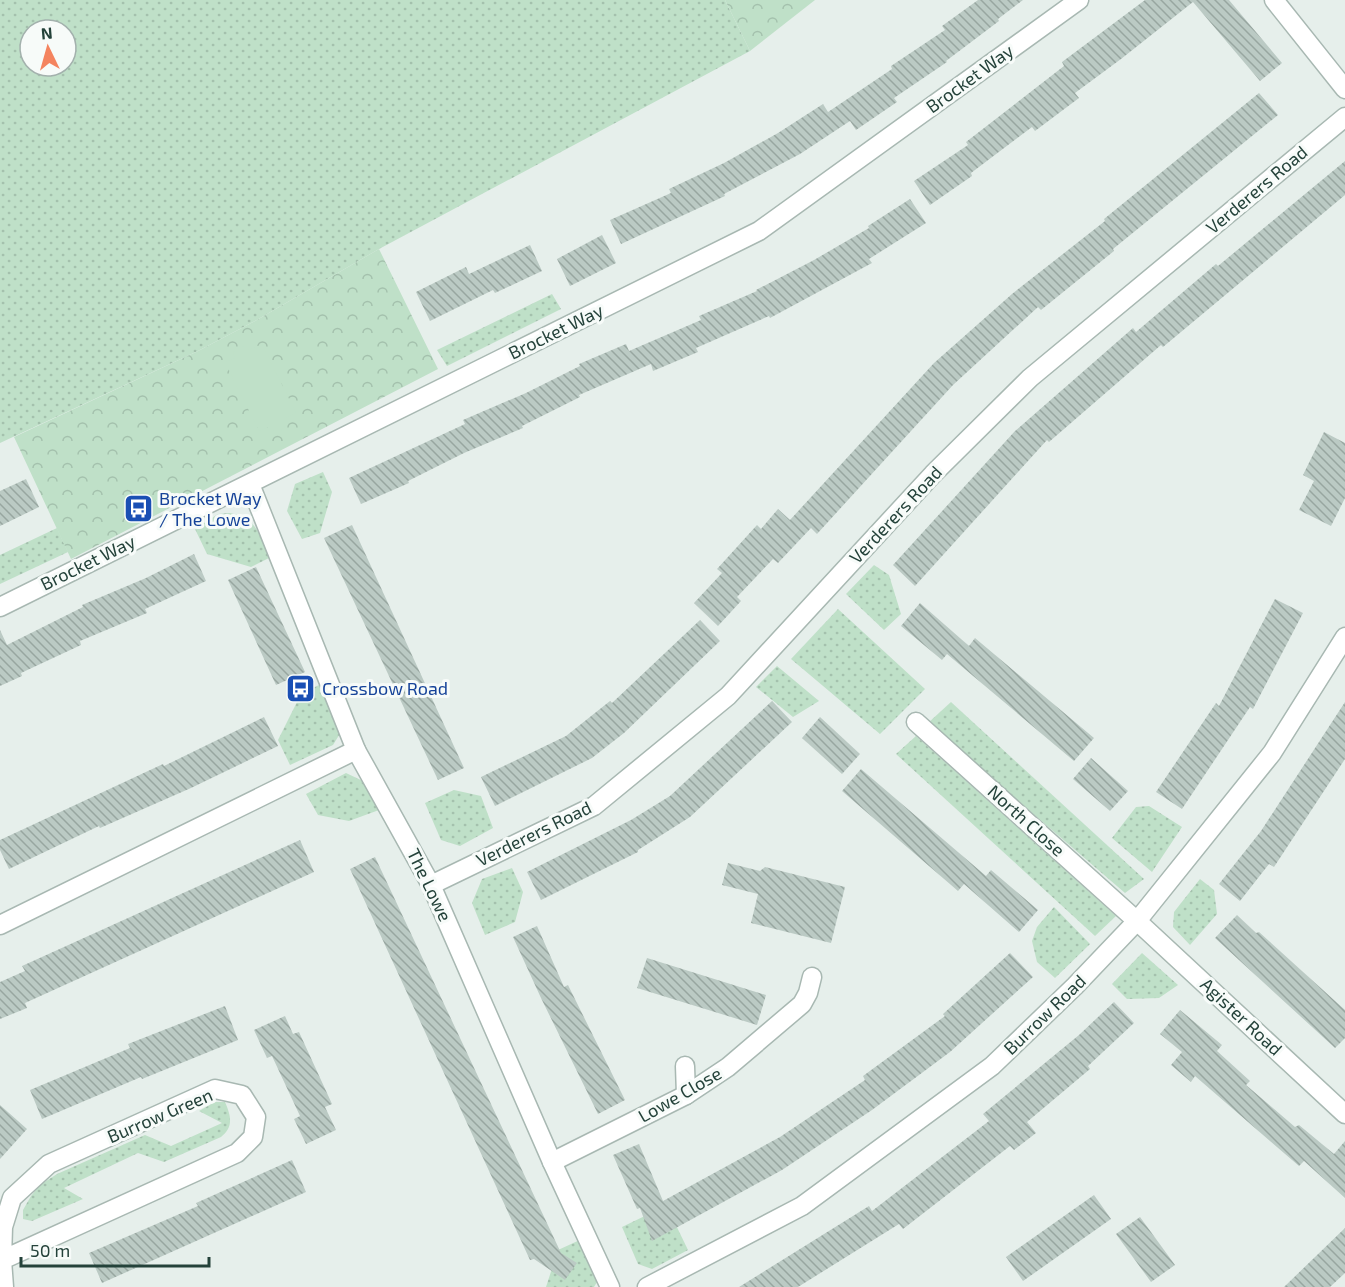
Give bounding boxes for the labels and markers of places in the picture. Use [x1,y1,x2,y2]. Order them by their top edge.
place label: Brocket Way / The Lowe [159,487,262,530]
bus stop icon: Brocket Way / The Lowe [122,493,154,525]
bus stop icon: Crossbow Road [285,673,317,705]
place label: Crossbow Road [322,677,448,699]

